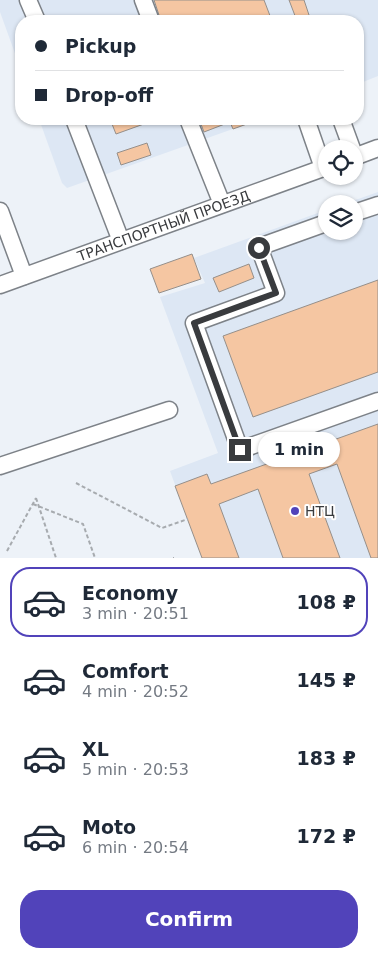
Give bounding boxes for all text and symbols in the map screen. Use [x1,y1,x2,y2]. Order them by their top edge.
text: Pickup [65,35,136,57]
text: Drop-off [65,84,153,106]
map controls [318,140,363,240]
button: locate [318,140,363,185]
street label: ТРАНСПОРТНЫЙ ПРОЕЗД [74,187,252,265]
button: layers [318,195,363,240]
route start [248,237,270,259]
callout: 1 min [258,432,340,468]
route end [229,439,251,461]
text: 1 min [274,440,324,459]
place label: НТЦ [305,503,335,519]
marker: НТЦ [289,505,301,517]
icon: car [22,580,67,625]
text: Economy [82,582,178,604]
text: 108 ₽ [297,591,356,613]
text: 3 min · 20:51 [82,604,189,623]
icon: car [22,658,67,703]
text: Comfort [82,660,169,682]
text: 145 ₽ [297,669,356,691]
text: 4 min · 20:52 [82,682,189,701]
icon: car [22,736,67,781]
text: XL [82,738,109,760]
text: 183 ₽ [297,747,356,769]
text: 5 min · 20:53 [82,760,189,779]
icon: car [22,814,67,859]
text: Moto [82,816,136,838]
text: 172 ₽ [297,825,356,847]
text: 6 min · 20:54 [82,838,189,857]
button: Confirm [20,890,358,948]

